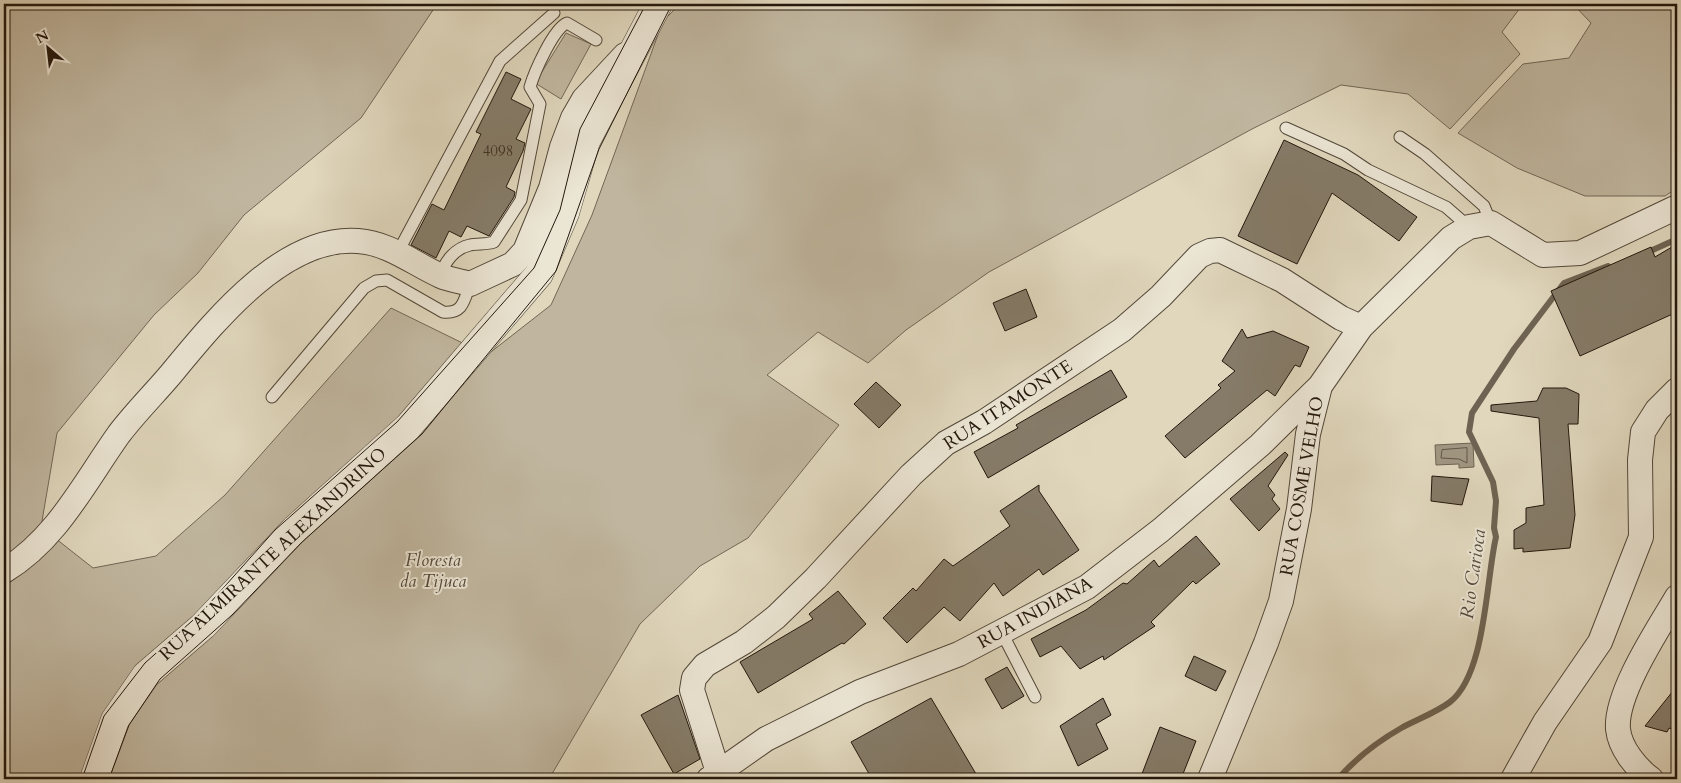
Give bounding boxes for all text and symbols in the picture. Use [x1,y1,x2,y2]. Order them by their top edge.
north arrow [22,22,72,72]
text: N [32,26,52,48]
house number: 4098 [483,141,513,161]
street label: RUA ITAMONTE [939,354,1077,456]
street label: RUA COSME VELHO [1274,394,1330,578]
street label: RUA ALMIRANTE ALEXANDRINO [154,442,392,666]
water label: Rio Carioca [1454,527,1492,621]
park label: Floresta da Tijuca [400,548,466,594]
street label: RUA INDIANA [973,571,1097,655]

